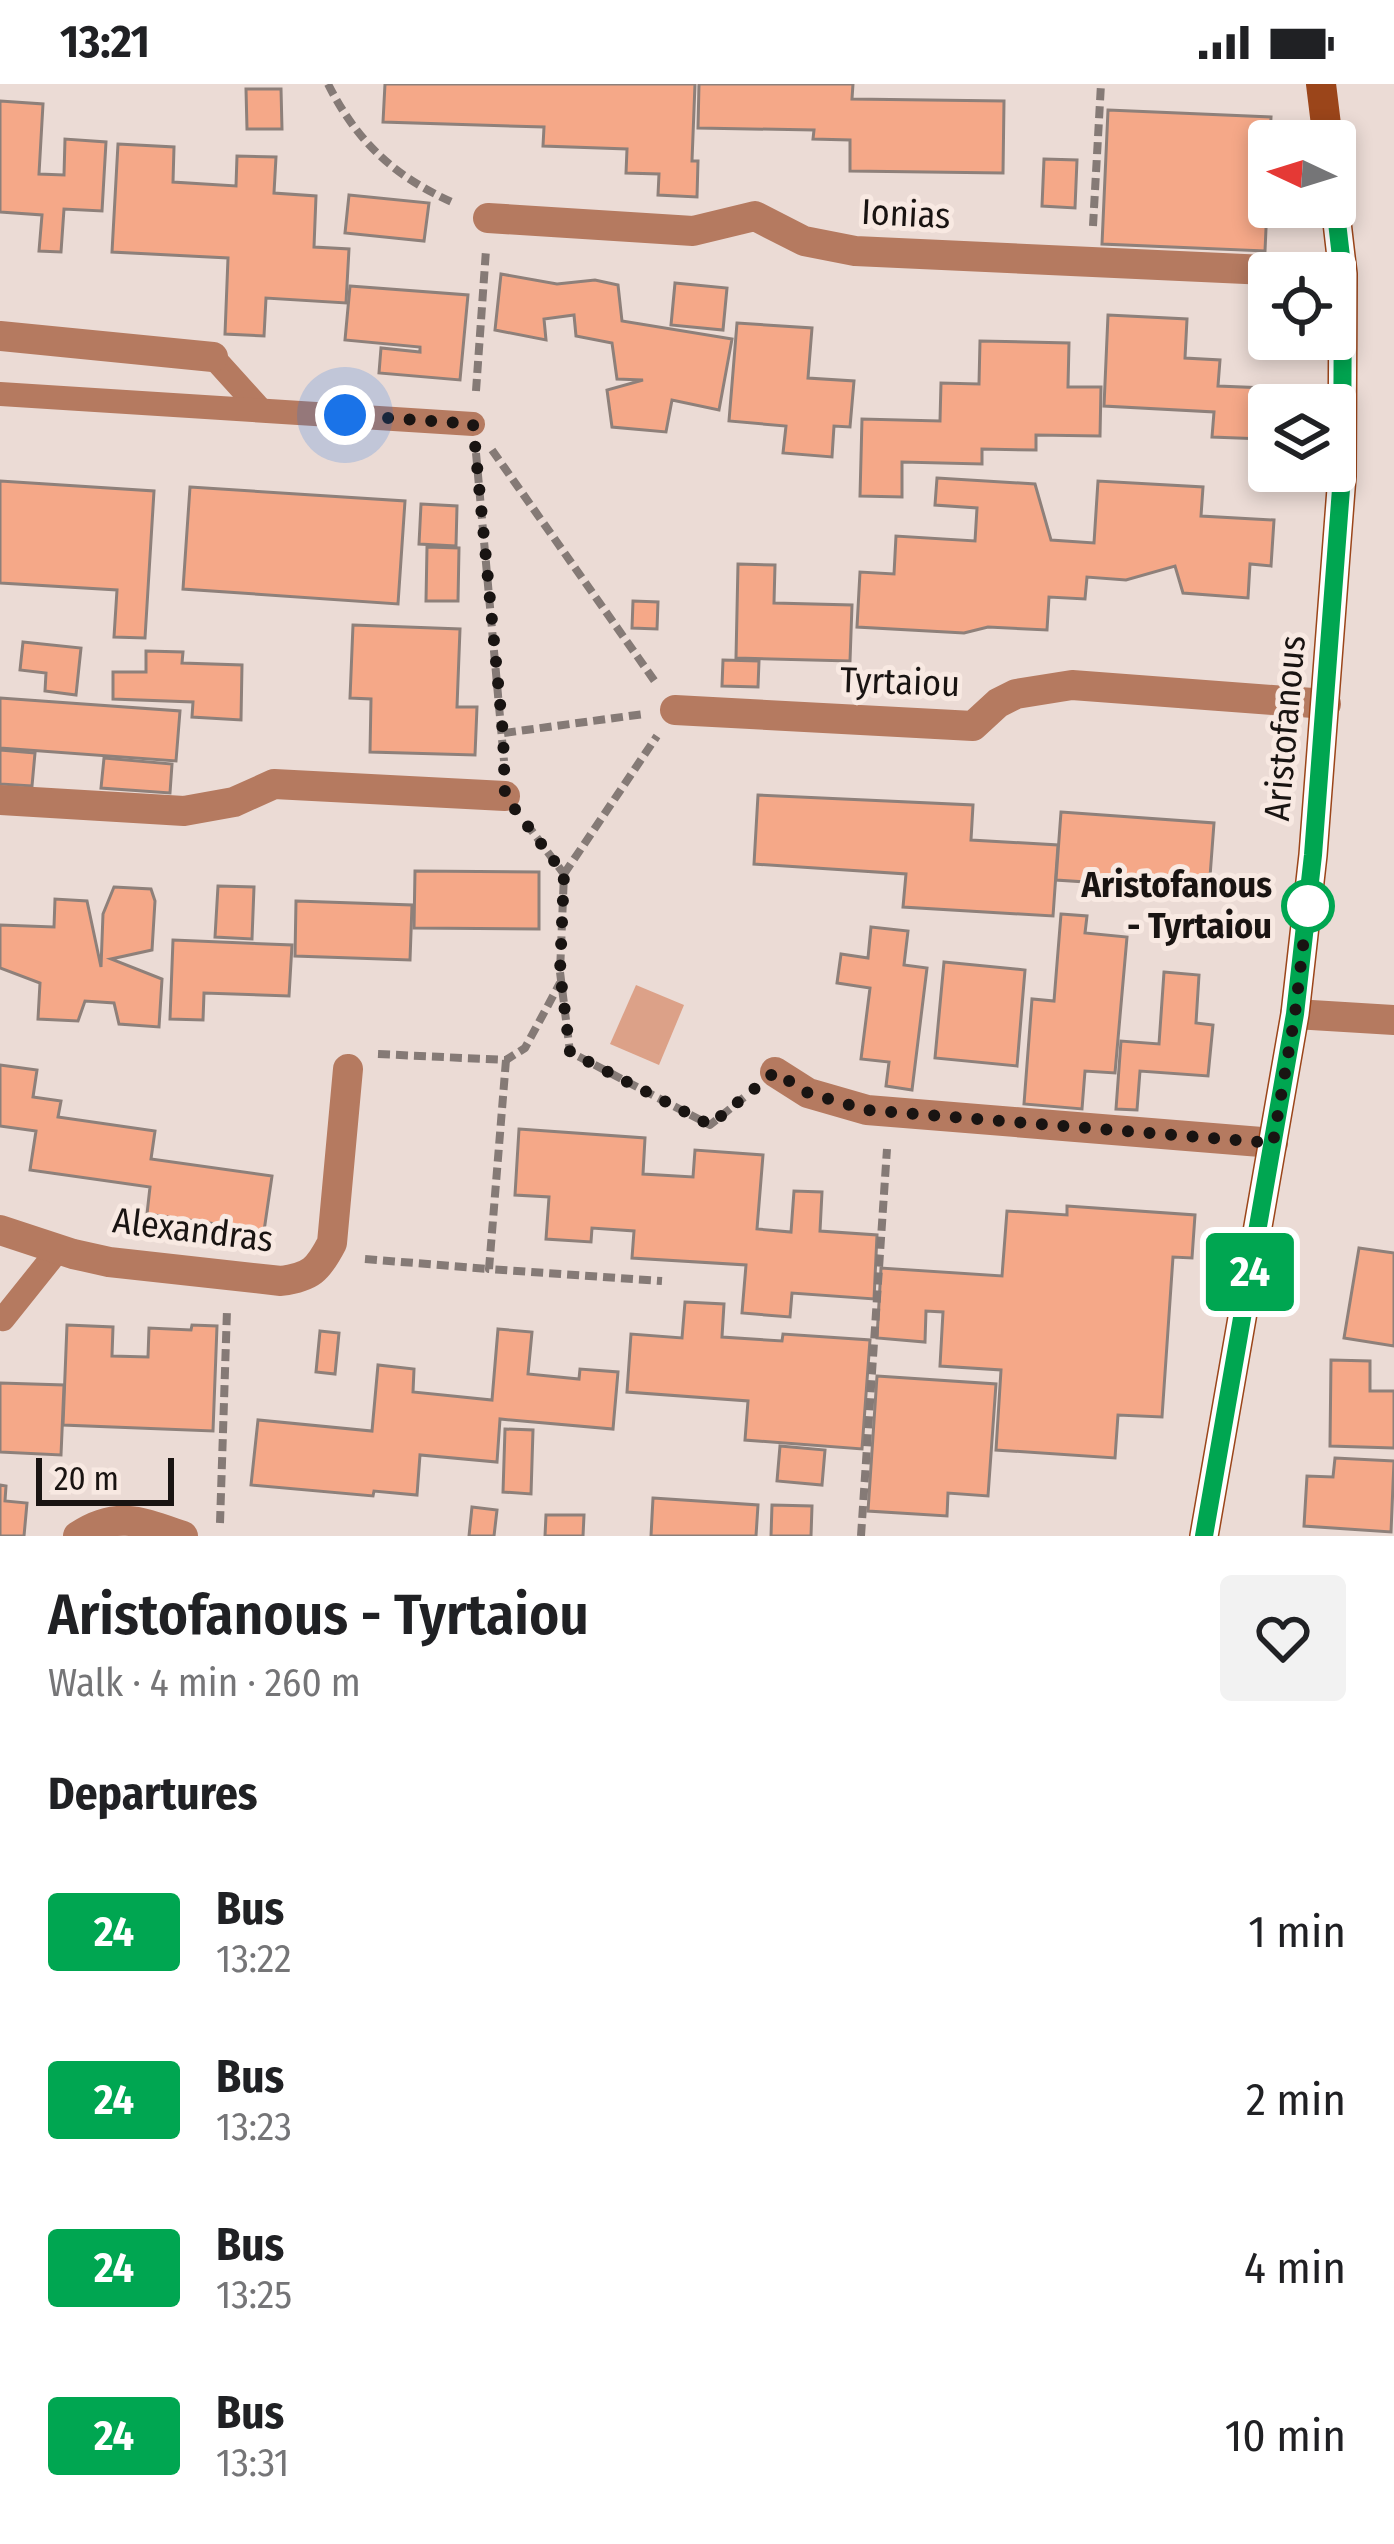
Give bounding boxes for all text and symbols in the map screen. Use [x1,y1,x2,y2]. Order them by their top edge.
text: 13:21 [60,15,150,69]
north arrow [1248,120,1356,228]
map controls [1248,120,1356,492]
street label: Ionias [860,190,952,238]
button: locate [1248,252,1356,360]
button: layers [1248,384,1356,492]
your location [315,385,375,445]
street label: Aristofanous [1255,633,1315,823]
street label: Tyrtaiou [839,658,961,706]
place label: Aristofanous - Tyrtaiou [1080,863,1272,948]
marker: Aristofanous - Tyrtaiou [1283,881,1333,931]
street label: Alexandras [110,1198,276,1262]
line badge: 24 [1196,1233,1304,1311]
text: 24 [1230,1247,1270,1297]
scale bar [36,1452,174,1505]
text: 20 m [54,1459,119,1499]
button: heart [1220,1575,1346,1701]
text: Aristofanous - Tyrtaiou [48,1581,589,1649]
text: Walk · 4 min · 260 m [48,1660,361,1706]
text: Departures [48,1767,257,1821]
text: Bus [216,1882,284,1936]
text: 1 min [1248,1905,1346,1959]
text: 24 [94,1907,134,1957]
text: 13:22 [216,1936,291,1982]
text: Bus [216,2050,284,2104]
text: 2 min [1246,2073,1346,2127]
text: 24 [94,2075,134,2125]
text: 13:23 [216,2104,292,2150]
text: Bus [216,2218,284,2272]
text: 4 min [1244,2241,1346,2295]
text: 24 [94,2243,134,2293]
text: 13:25 [216,2272,292,2318]
text: Bus [216,2386,284,2440]
text: 10 min [1225,2409,1346,2463]
text: 24 [94,2411,134,2461]
text: 13:31 [216,2440,289,2486]

